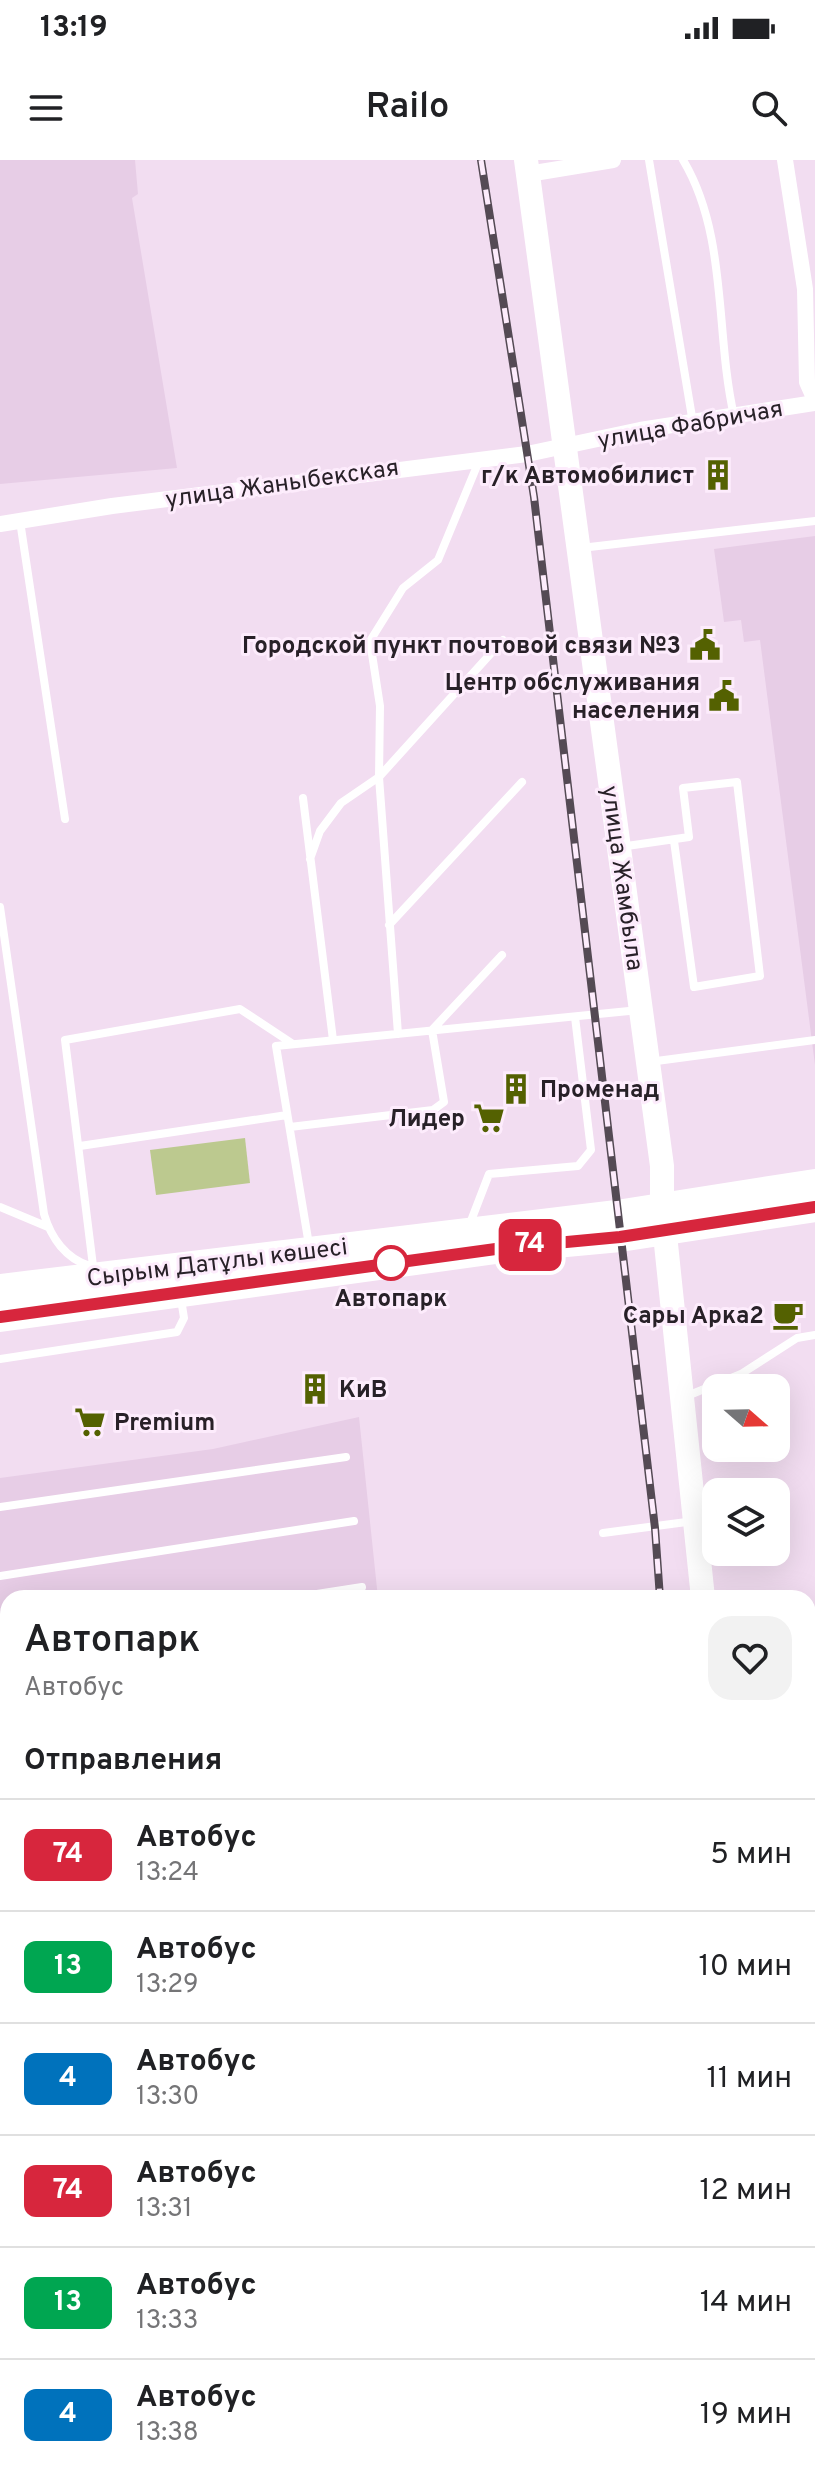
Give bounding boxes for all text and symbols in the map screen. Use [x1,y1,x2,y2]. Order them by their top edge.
text: 13:19 [40,10,108,47]
text: Railo [366,85,449,131]
icon: menu [24,86,68,130]
icon: search [747,86,791,130]
street label: улица Фабричая [595,395,785,457]
street label: улица Жаныбекская [164,454,401,516]
building icon: г/к Автомобилист [701,458,735,492]
place label: г/к Автомобилист [481,462,694,492]
public building icon: Городской пункт почтовой связи №3 [688,628,722,662]
place label: Городской пункт почтовой связи №3 [242,632,681,662]
place label: Центр обслуживания наcеления [445,669,700,727]
public building icon: Центр обслуживания наcеления [707,679,741,713]
street label: улица Жамбыла [593,784,649,973]
building icon: Променад [499,1072,533,1106]
place label: Променад [540,1076,659,1106]
supermarket icon: Лидер [472,1101,506,1135]
place label: Лидер [388,1105,465,1135]
line badge: 74 [494,1219,566,1271]
text: 74 [515,1227,545,1263]
street label: Сырым Датұлы көшесі [85,1233,349,1295]
marker: Автопарк [374,1246,408,1280]
place label: Автопарк [335,1285,447,1315]
cafe icon: Сары Арка2 [771,1298,805,1332]
place label: Сары Арка2 [623,1302,764,1332]
building icon: КиВ [298,1372,332,1406]
north arrow [702,1374,790,1462]
map controls [702,1374,790,1566]
place label: КиВ [339,1376,387,1406]
supermarket icon: Premium [73,1405,107,1439]
place label: Premium [114,1409,215,1439]
button: layers [702,1478,790,1566]
button: heart [708,1616,792,1700]
text: Автопарк [24,1617,200,1666]
text: Автобус [24,1672,124,1705]
text: Отправления [24,1743,222,1780]
text: Автобус [136,1820,257,1857]
text: 74 [53,1837,83,1873]
text: 5 мин [710,1837,792,1874]
text: 13:24 [136,1857,199,1890]
text: Автобус [136,1932,257,1969]
text: 13 [54,1949,82,1985]
text: 10 мин [699,1949,792,1986]
text: 13:29 [136,1969,199,2002]
text: Автобус [136,2044,257,2081]
text: 4 [59,2061,77,2097]
text: 11 мин [707,2061,792,2098]
text: 13:30 [136,2081,199,2114]
text: Автобус [136,2156,257,2193]
text: 74 [53,2173,83,2209]
text: 12 мин [699,2173,792,2210]
text: 13:31 [136,2193,193,2226]
text: Автобус [136,2268,257,2305]
text: 13 [54,2285,82,2321]
text: 14 мин [700,2285,792,2322]
text: 13:33 [136,2305,199,2338]
text: Автобус [136,2380,257,2417]
text: 4 [59,2397,77,2433]
text: 19 мин [700,2397,792,2434]
text: 13:38 [136,2417,199,2450]

